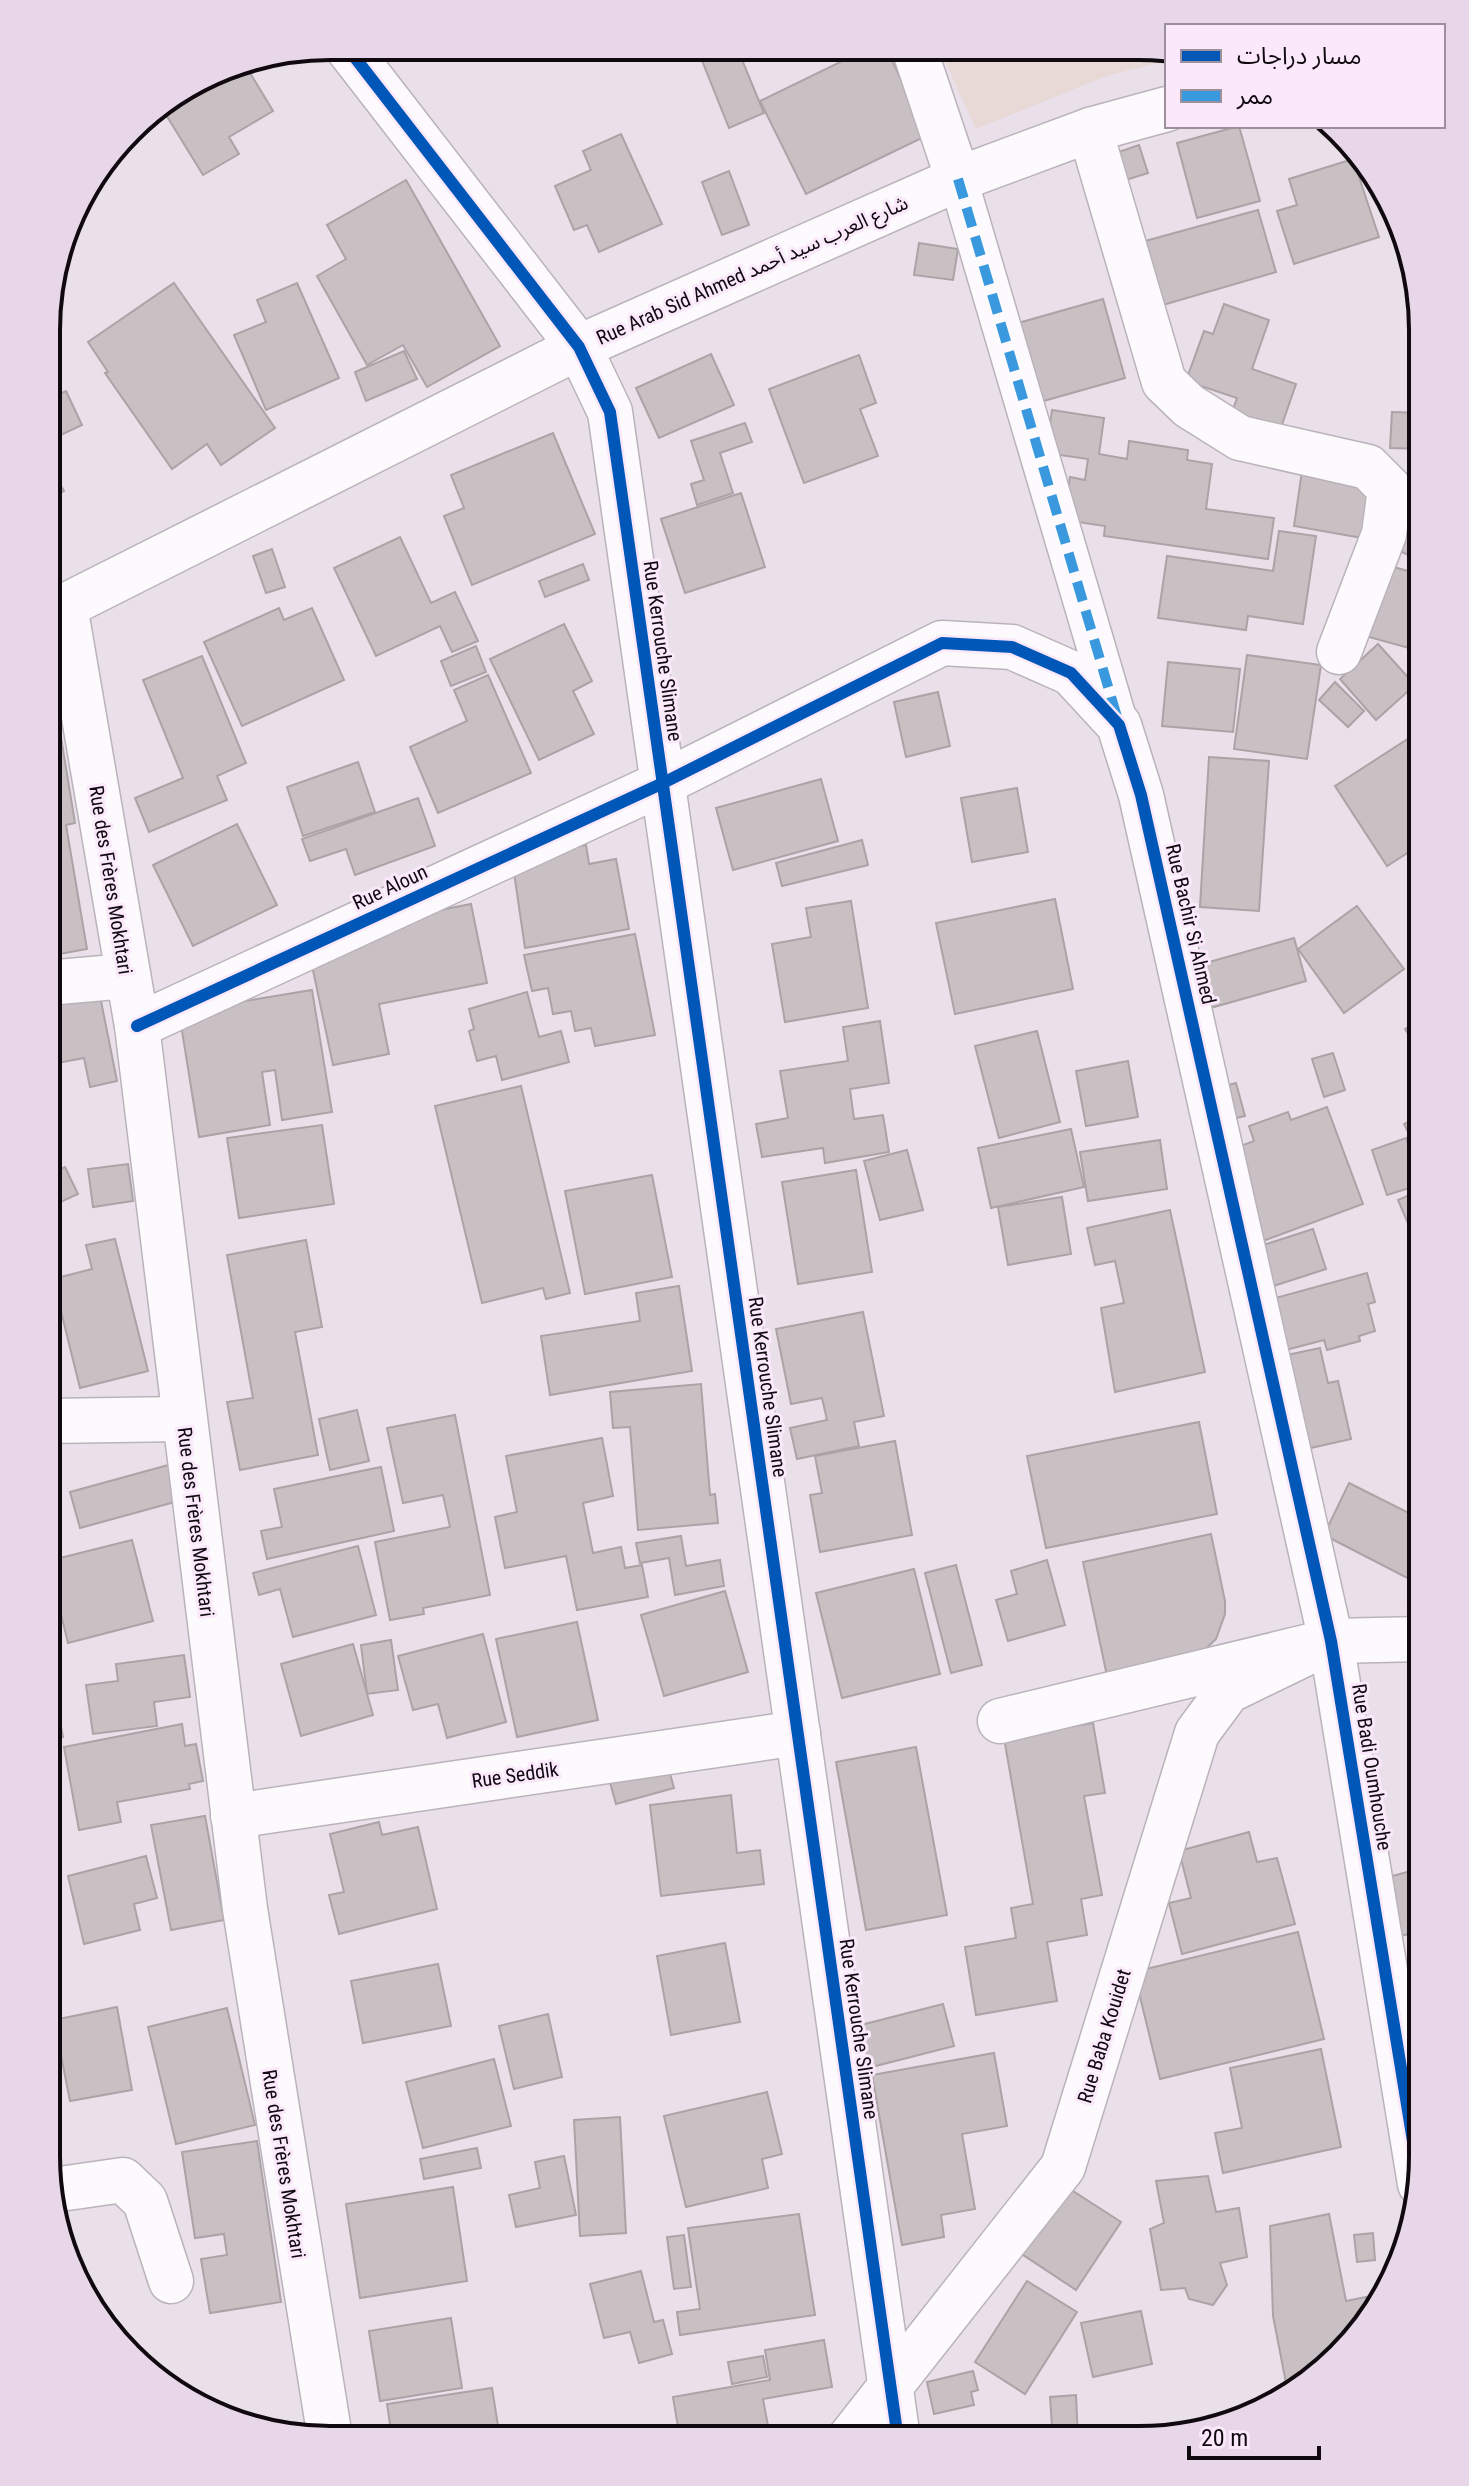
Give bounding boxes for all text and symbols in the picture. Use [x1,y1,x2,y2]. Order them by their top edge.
legend [1165,24,1445,128]
text: مسار دراجات [1237,42,1362,70]
text: ممر [1236,82,1273,110]
street label: Rue Arab Sid Ahmed شارع العرب سيد أحمد [592,190,913,353]
street label: Rue Kerrouche Slimane [638,559,688,743]
street label: Rue des Frères Mokhtari [84,784,138,976]
street label: Rue Bachir Si Ahmed [1161,841,1221,1007]
street label: Rue Aloun [349,859,431,915]
street label: Rue Kerrouche Slimane [743,1295,793,1479]
street label: Rue des Frères Mokhtari [172,1426,220,1618]
street label: Rue Badi Oumhouche [1347,1682,1397,1852]
street label: Rue Seddik [470,1757,560,1793]
street label: Rue Kerrouche Slimane [834,1937,884,2121]
street label: Rue Baba Kouidet [1072,1966,1136,2106]
street label: Rue des Frères Mokhtari [257,2068,311,2260]
scale bar [1189,2410,1319,2460]
text: 20 m [1201,2424,1248,2452]

